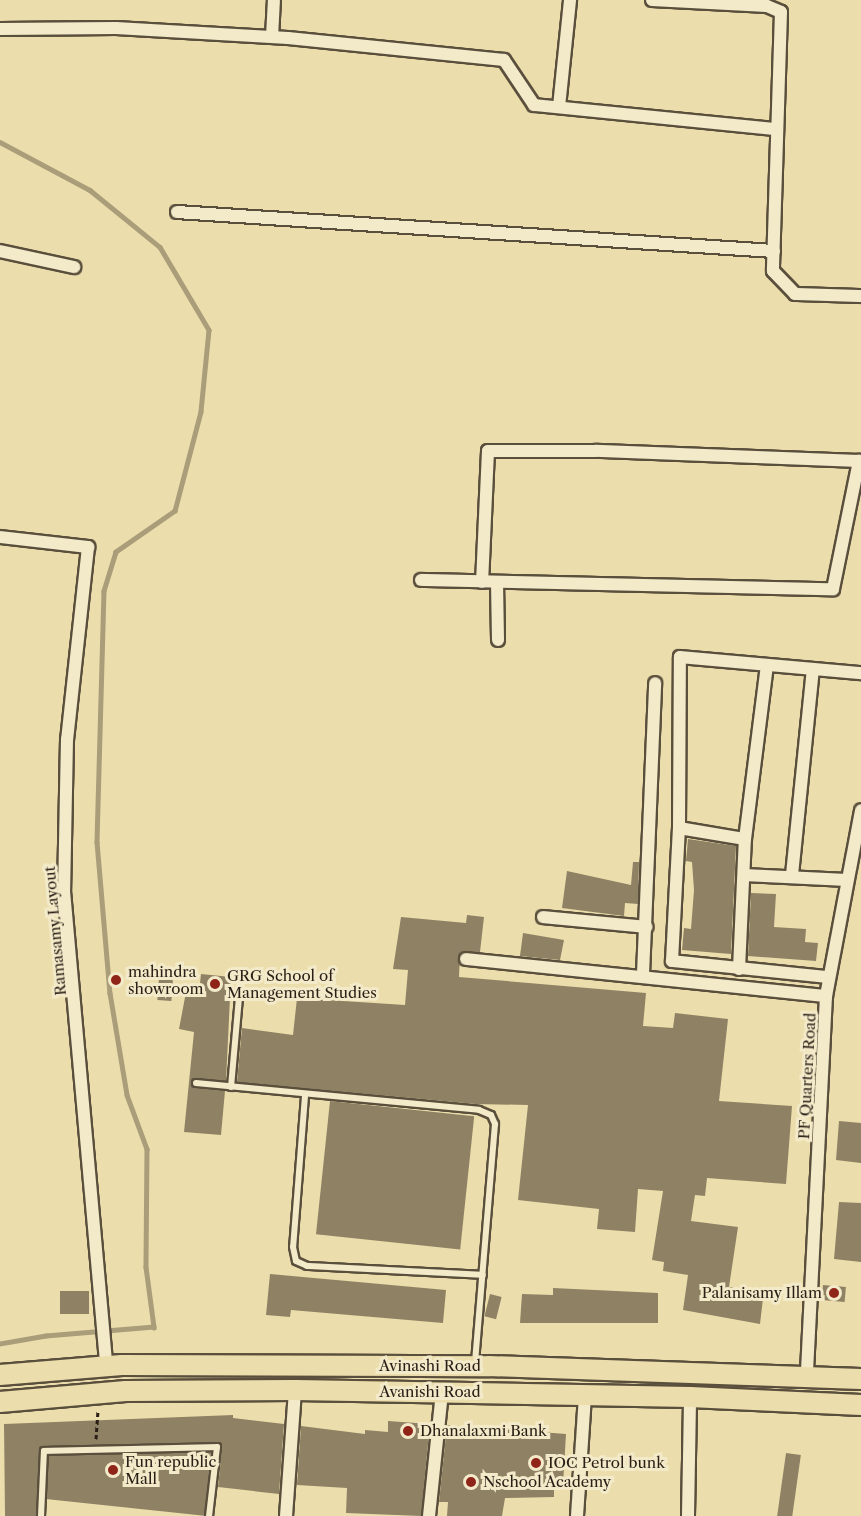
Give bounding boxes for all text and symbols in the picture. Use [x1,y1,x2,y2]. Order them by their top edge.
street label: Ramasamy Layout [40,865,70,997]
place label: mahindra showroom [128,962,204,997]
place label: GRG School of Management Studies [227,966,377,1001]
marker: mahindra showroom [109,973,123,987]
marker: GRG School of Management Studies [208,977,222,991]
street label: PF Quarters Road [795,1012,819,1140]
place label: Palanisamy Illam [701,1284,822,1302]
marker: Palanisamy Illam [827,1286,841,1300]
street label: Avinashi Road [379,1357,481,1375]
street label: Avanishi Road [379,1383,481,1401]
place label: Dhanalaxmi Bank [420,1422,547,1440]
marker: Dhanalaxmi Bank [401,1424,415,1438]
place label: Fun republic Mall [125,1452,216,1487]
place label: IOC Petrol bunk [548,1454,665,1472]
marker: IOC Petrol bunk [529,1456,543,1470]
marker: Fun republic Mall [106,1463,120,1477]
place label: Nschool Academy [483,1473,612,1491]
marker: Nschool Academy [464,1475,478,1489]

